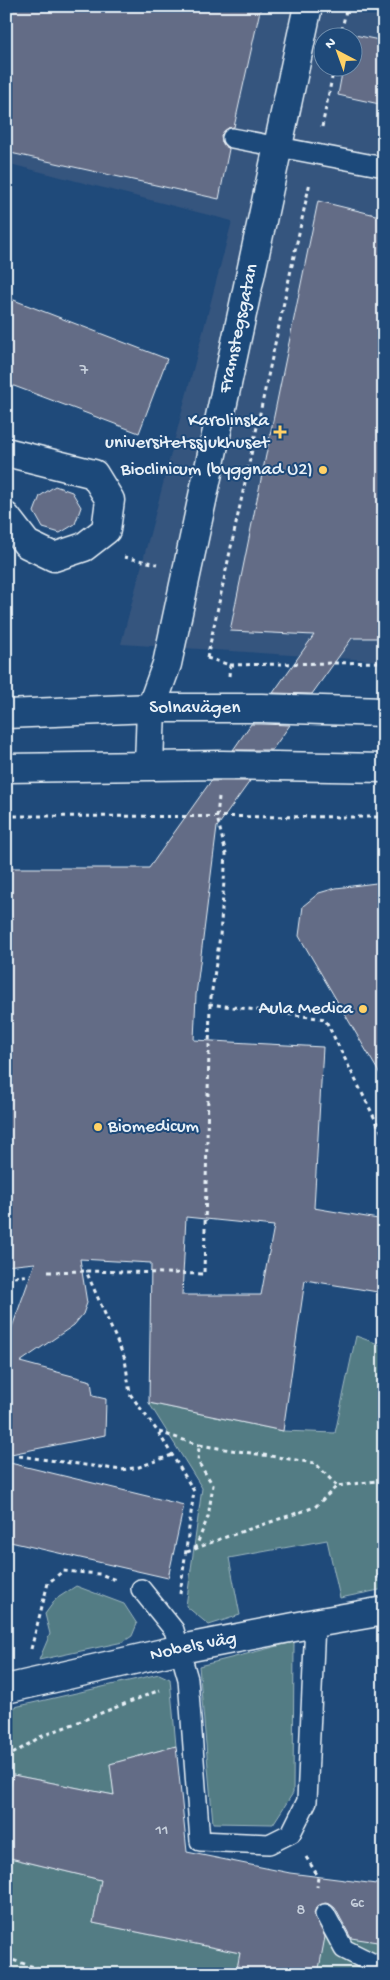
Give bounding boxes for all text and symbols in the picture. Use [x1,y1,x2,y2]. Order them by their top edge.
north arrow [312,28,362,78]
text: N [322,35,340,53]
street label: Framstegsgatan [214,262,264,396]
house number: 7 [79,362,89,381]
place label: Karolinska universitetssjukhuset [105,410,271,455]
marker: Karolinska universitetssjukhuset [273,425,287,439]
place label: Bioclinicum (byggnad U2) [120,459,313,482]
marker: Bioclinicum (byggnad U2) [317,464,329,476]
street label: Solnavägen [149,697,240,720]
place label: Aula Medica [258,998,354,1021]
marker: Aula Medica [357,1003,369,1015]
place label: Biomedicum [107,1116,200,1139]
marker: Biomedicum [92,1121,104,1133]
street label: Nobels väg [148,1627,239,1667]
house number: 11 [155,1822,168,1841]
house number: 6c [350,1895,364,1914]
house number: 8 [297,1902,306,1921]

